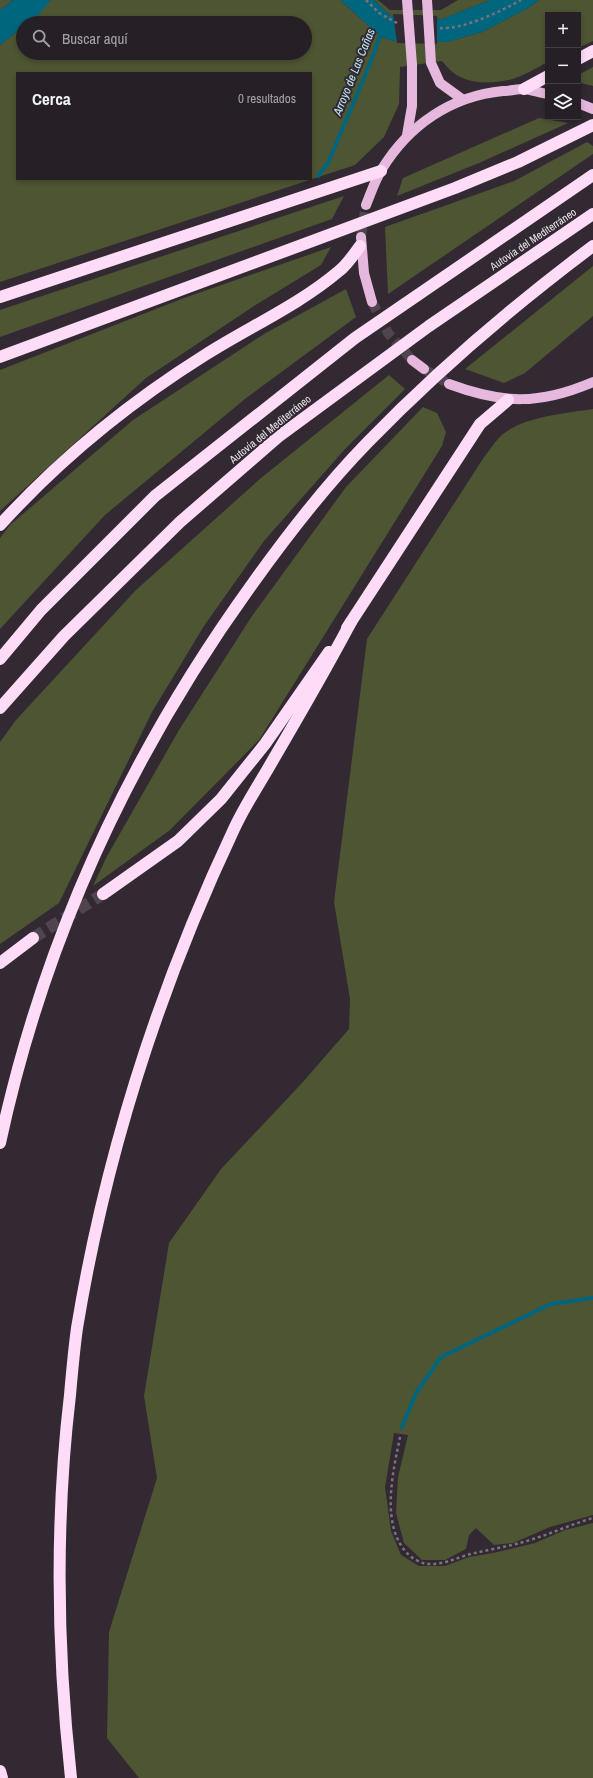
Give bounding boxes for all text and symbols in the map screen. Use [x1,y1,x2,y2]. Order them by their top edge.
map controls [545,12,581,120]
button: + [545,12,581,48]
search box [16,16,312,60]
water label: Arroyo de Las Cañas [329,26,379,119]
icon: search [30,27,52,49]
text: Buscar aquí [62,28,128,49]
button: − [545,48,581,84]
button: layers [545,84,581,120]
text: Cerca [32,87,71,110]
text: 0 resultados [238,90,296,107]
street label: Autovía del Mediterráneo [486,205,579,274]
street label: Autovía del Mediterráneo [225,392,314,467]

